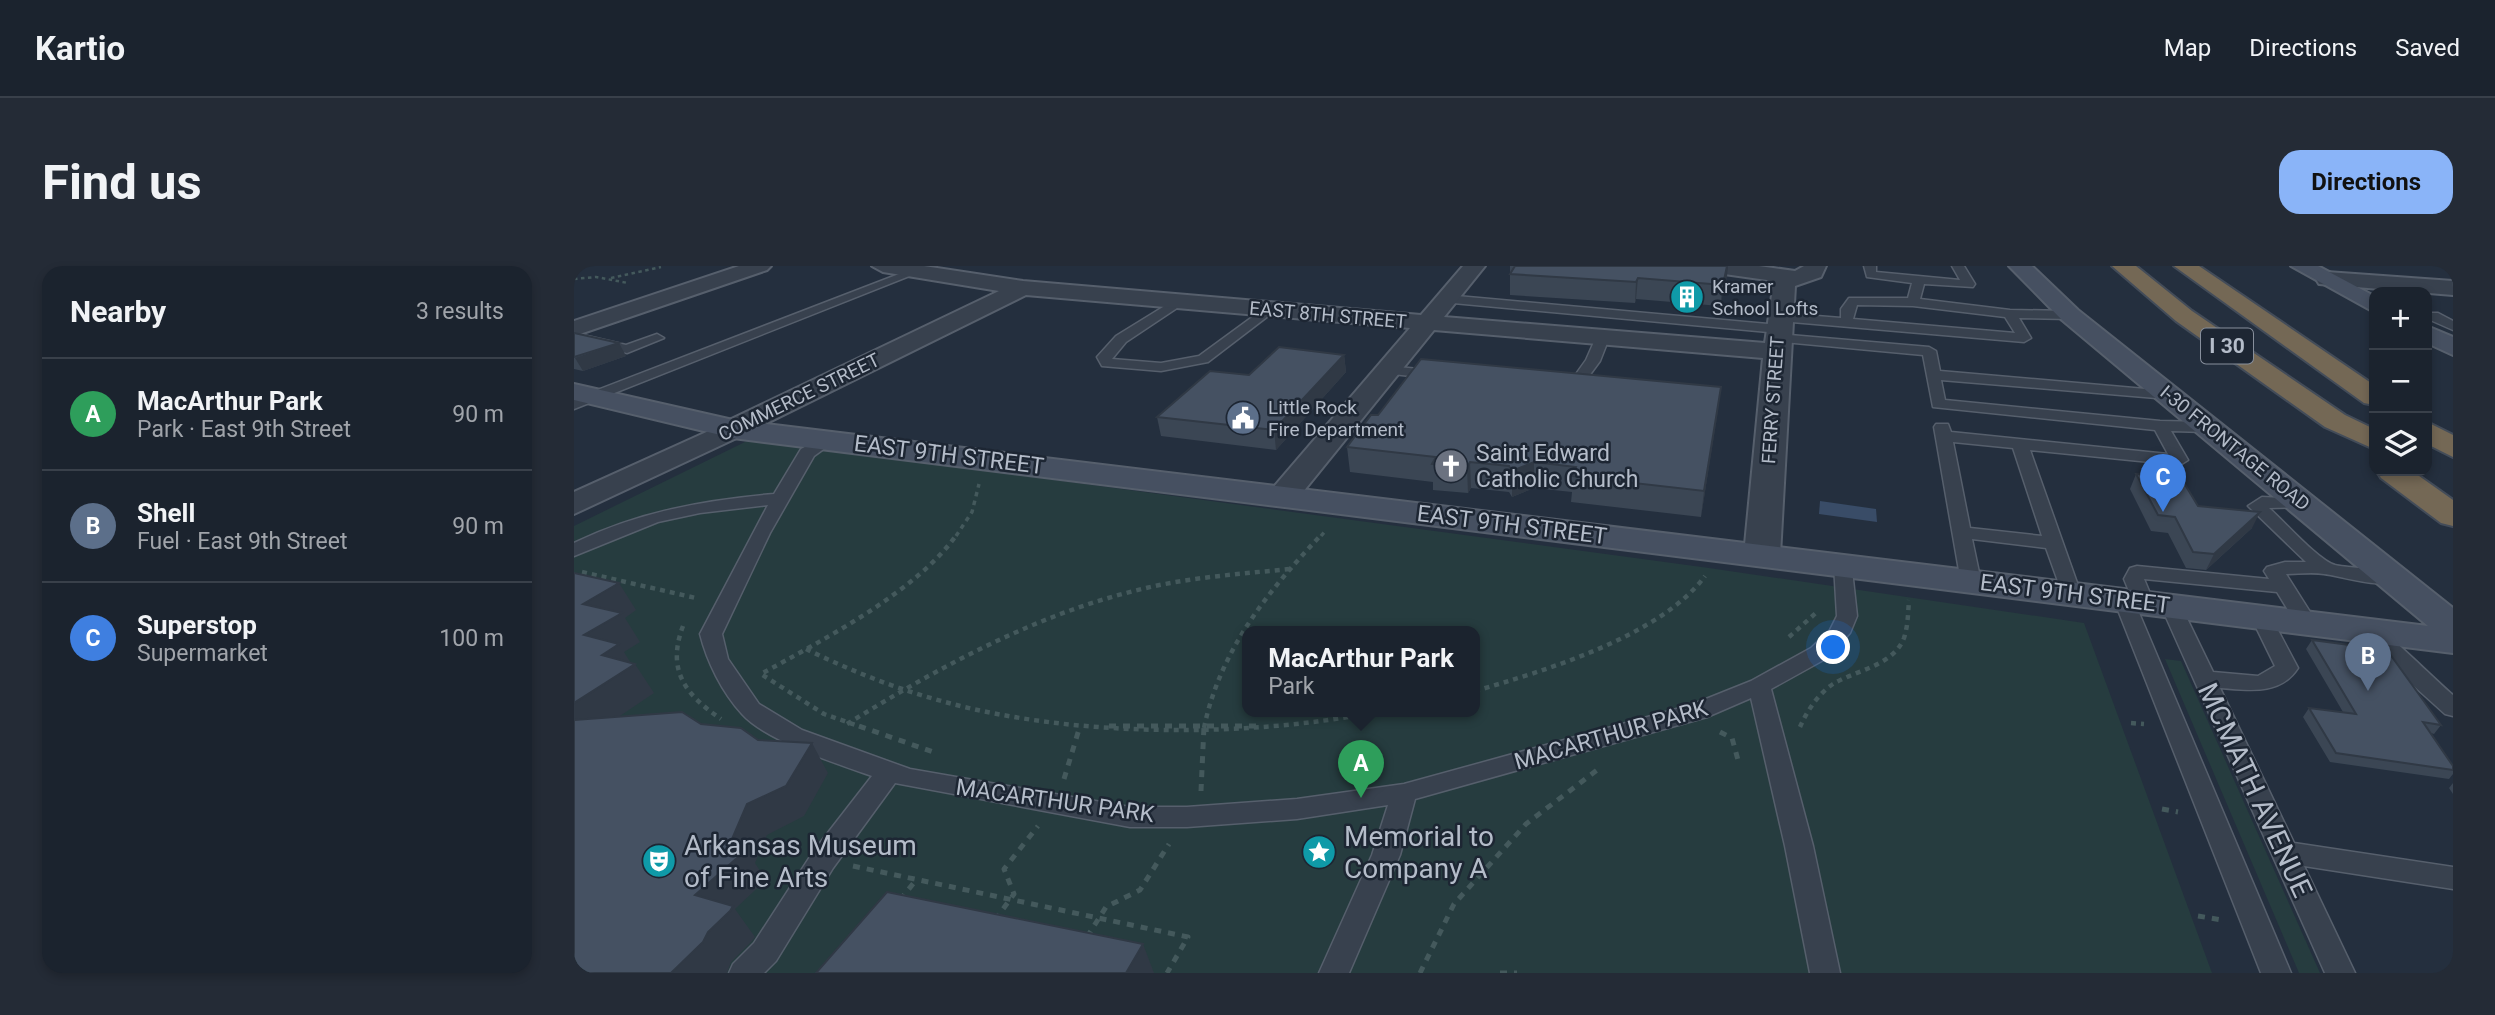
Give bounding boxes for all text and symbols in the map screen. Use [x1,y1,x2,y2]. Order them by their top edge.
text: Kartio [35,29,125,68]
text: Map [2164,34,2211,62]
text: Directions [2249,34,2357,62]
text: Saved [2395,34,2460,62]
button: Directions [2279,150,2453,214]
text: Find us [42,154,202,211]
place label: Kramer School Lofts [1712,275,1818,320]
building icon: Kramer School Lofts [1668,278,1706,316]
map controls [2369,287,2432,476]
button: + [2369,287,2432,350]
text: Nearby [70,294,166,329]
street label: EAST 8TH STREET [1248,297,1408,333]
text: 3 results [416,298,504,325]
road number: I 30 [2201,328,2253,364]
street label: FERRY STREET [1757,335,1789,465]
street label: COMMERCE STREET [715,348,883,446]
button: − [2369,350,2432,413]
street label: I-30 FRONTAGE ROAD [2156,381,2314,515]
text: MacArthur Park [137,386,323,416]
place label: Little Rock Fire Department [1268,396,1404,441]
public building icon: Little Rock Fire Department [1224,399,1262,437]
text: A [85,401,101,428]
text: 90 m [452,401,504,428]
button: layers [2369,413,2432,476]
text: Park · East 9th Street [137,416,351,443]
street label: EAST 9TH STREET [853,430,1046,480]
place label: Saint Edward Catholic Church [1476,440,1638,493]
church icon: Saint Edward Catholic Church [1432,447,1470,485]
pin: C [2140,454,2186,512]
text: Shell [137,498,195,528]
street label: EAST 9TH STREET [1416,500,1609,550]
text: B [86,513,100,540]
text: 90 m [452,513,504,540]
text: Fuel · East 9th Street [137,528,348,555]
street label: EAST 9TH STREET [1979,569,2172,619]
text: Superstop [137,610,257,640]
text: C [85,625,101,652]
text: 100 m [439,625,504,652]
popup [1242,626,1480,717]
your location [1816,630,1850,664]
pin: B [2345,633,2391,691]
text: Supermarket [137,640,268,667]
text: MacArthur Park [1268,643,1454,673]
text: Park [1268,673,1315,700]
street label: MCMATH AVENUE [2191,678,2319,902]
street label: MACARTHUR PARK [1511,694,1711,776]
pin: A [1338,740,1384,798]
street label: MACARTHUR PARK [954,774,1156,828]
place label: Memorial to Company A [1344,820,1494,885]
place label: Arkansas Museum of Fine Arts [684,829,917,894]
place icon: Memorial to Company A [1300,833,1338,871]
theatre icon: Arkansas Museum of Fine Arts [640,842,678,880]

